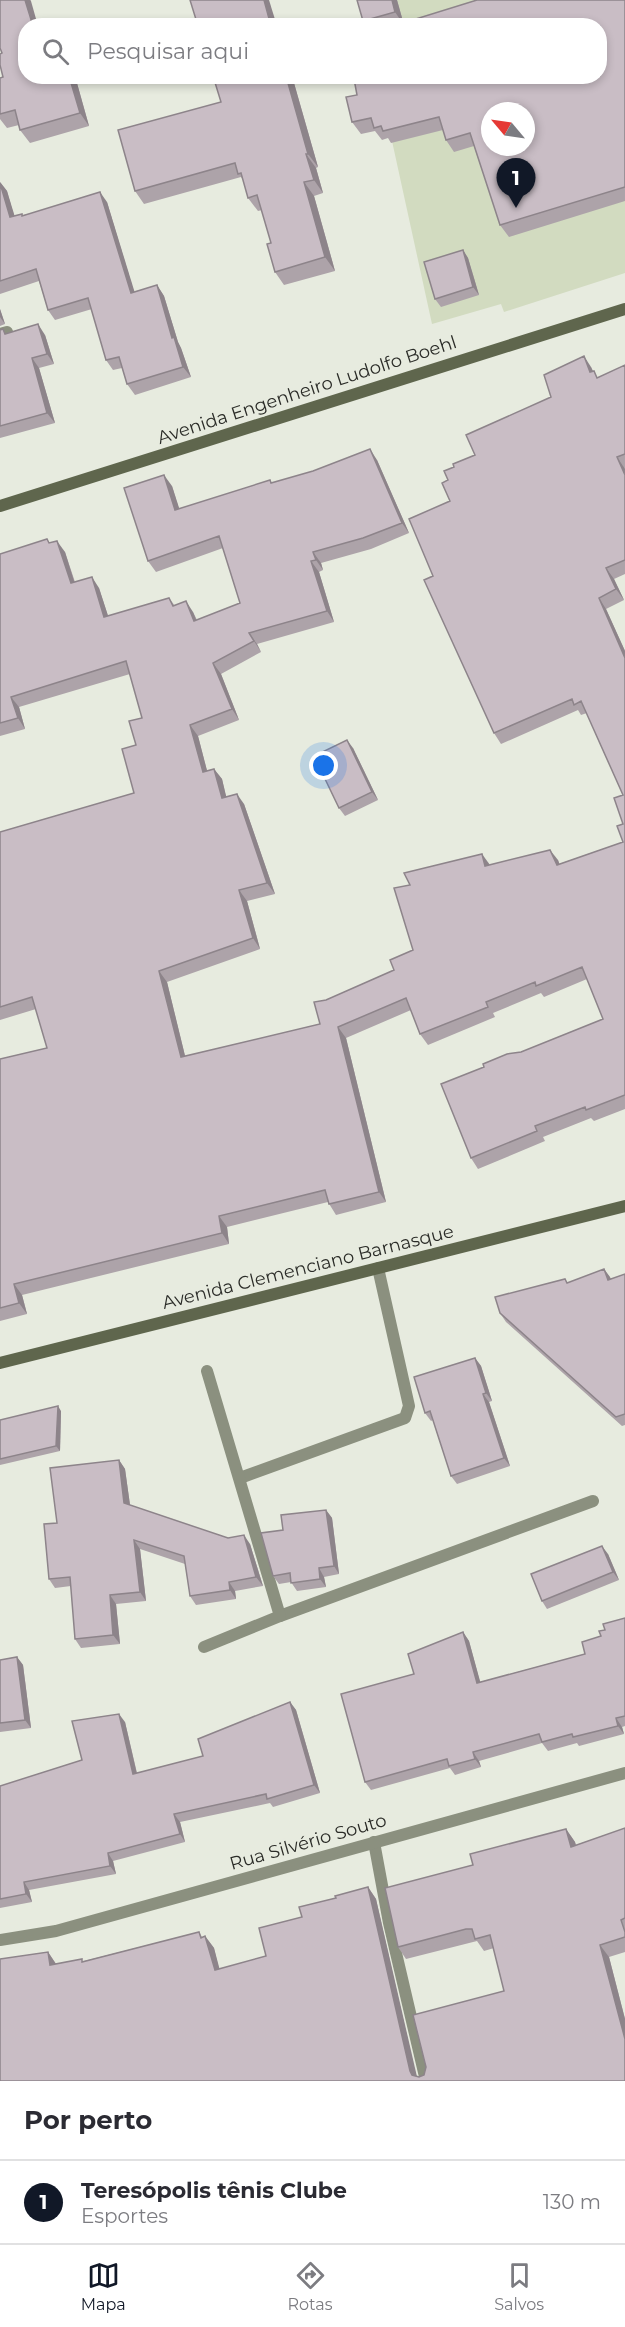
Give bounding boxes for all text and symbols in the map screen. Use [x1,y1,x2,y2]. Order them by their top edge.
search box [18,18,607,84]
icon: search [39,35,72,68]
text: Pesquisar aqui [87,38,249,65]
north arrow [481,102,535,156]
pin: 1 [496,158,536,208]
street label: Avenida Engenheiro Ludolfo Boehl [155,331,459,449]
your location [309,751,338,780]
street label: Avenida Clemenciano Barnasque [160,1220,456,1314]
street label: Rua Silvério Souto [227,1809,389,1875]
text: Por perto [24,2104,152,2136]
text: Teresópolis tênis Clube [81,2177,347,2204]
text: 1 [40,2190,47,2214]
text: 130 m [543,2190,601,2214]
text: Esportes [81,2204,168,2228]
tab: Mapa [81,2259,126,2314]
tab: Rotas [288,2259,333,2314]
tab: Salvos [494,2259,544,2314]

